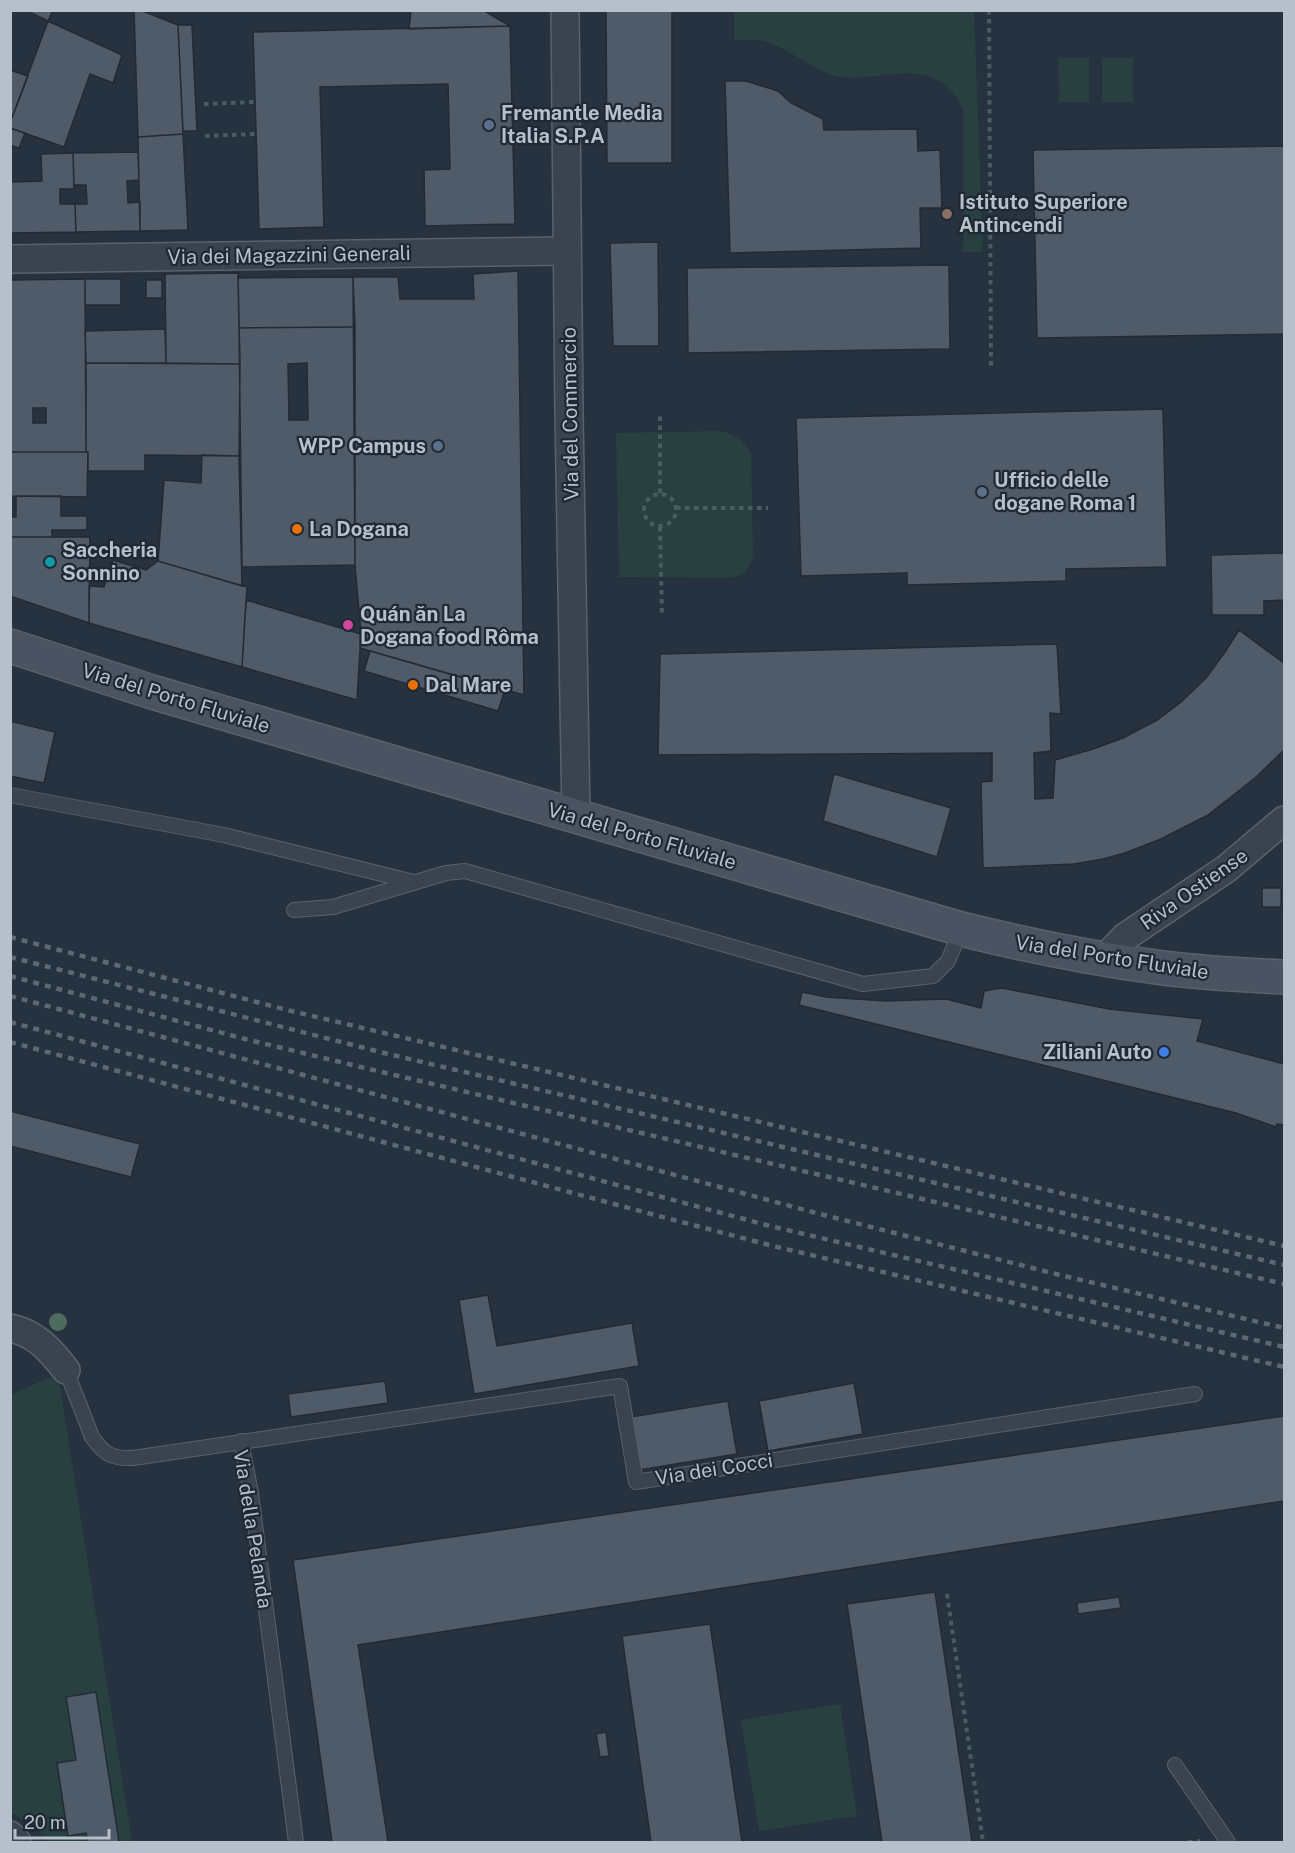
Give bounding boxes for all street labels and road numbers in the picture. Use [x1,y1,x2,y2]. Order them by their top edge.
street label: Via dei Magazzini Generali [167,241,411,269]
street label: Via del Commercio [556,327,584,501]
street label: Via del Porto Fluviale [79,658,273,738]
street label: Via del Porto Fluviale [545,798,739,874]
street label: Riva Ostiense [1136,843,1252,935]
street label: Via del Porto Fluviale [1014,930,1210,984]
street label: Via della Pelanda [229,1448,277,1610]
street label: Via dei Cocci [654,1448,774,1490]

